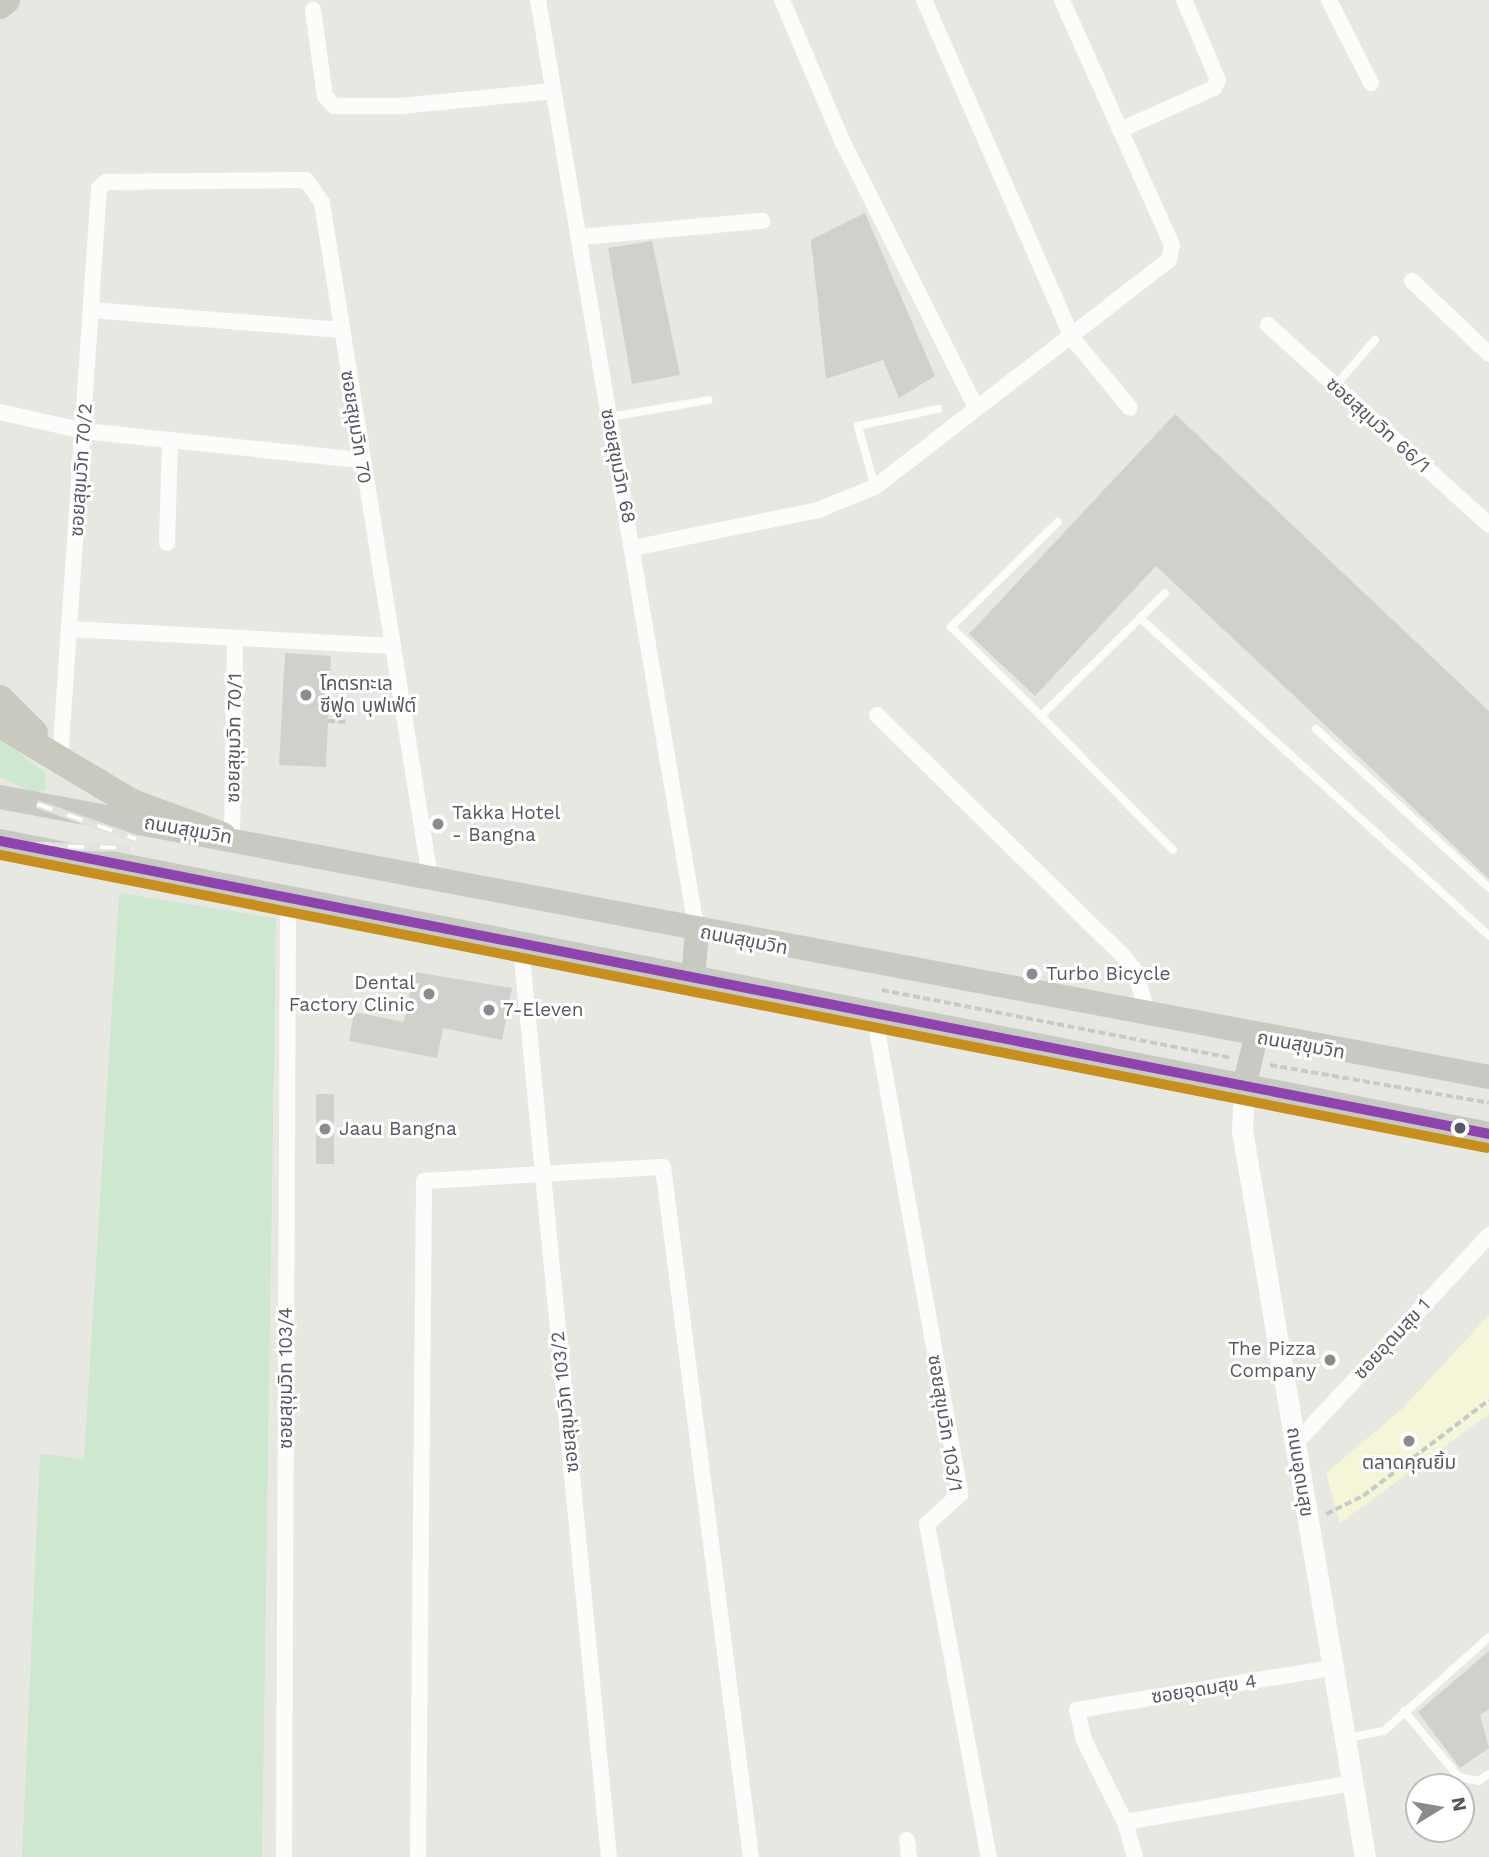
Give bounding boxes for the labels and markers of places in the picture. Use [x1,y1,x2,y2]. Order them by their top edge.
place label: โคตรทะเล ซีฟูด บุฟเฟ่ต์ [320,673,416,717]
marker: โคตรทะเล ซีฟูด บุฟเฟ่ต์ [298,687,314,703]
place label: Takka Hotel - Bangna [452,802,561,846]
marker: Takka Hotel - Bangna [430,816,446,832]
place label: Turbo Bicycle [1046,963,1170,985]
marker: Turbo Bicycle [1024,966,1040,982]
place label: Dental Factory Clinic [288,972,415,1016]
marker: Dental Factory Clinic [421,986,437,1002]
place label: 7-Eleven [503,999,584,1021]
marker: 7-Eleven [481,1002,497,1018]
place label: Jaau Bangna [339,1118,457,1140]
marker: Jaau Bangna [317,1121,333,1137]
unlabelled marker [1453,1121,1467,1135]
place label: The Pizza Company [1228,1338,1316,1382]
marker: The Pizza Company [1322,1352,1338,1368]
marker: ตลาดคุณยิ้ม [1401,1433,1417,1449]
place label: ตลาดคุณยิ้ม [1362,1452,1456,1474]

